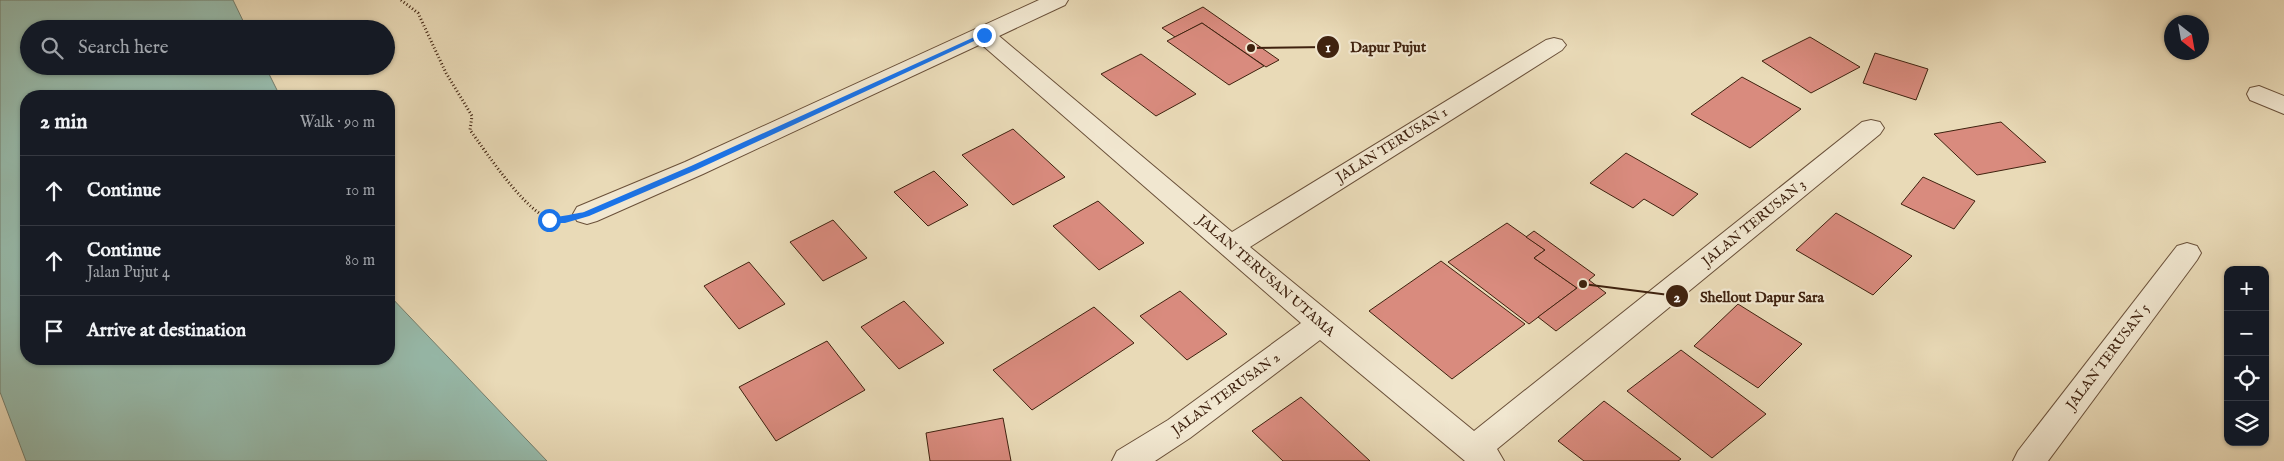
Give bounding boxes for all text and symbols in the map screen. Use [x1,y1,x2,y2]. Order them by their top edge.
north arrow [2164,15,2209,60]
search box [20,20,395,75]
route end [973,24,996,47]
callout: Dapur Pujut [1315,32,1436,62]
icon: search [38,34,66,62]
text: Search here [78,36,169,60]
text: 1 [1325,38,1331,57]
text: Dapur Pujut [1350,38,1427,57]
street label: JALAN TERUSAN 1 [1331,103,1451,188]
text: 2 min [40,109,87,136]
text: Walk · 90 m [300,113,375,133]
street label: JALAN TERUSAN 3 [1697,176,1809,272]
icon: ahead [40,177,68,205]
text: Continue [87,179,161,203]
text: 10 m [345,181,375,201]
route start [538,209,561,232]
street label: JALAN TERUSAN UTAMA [1192,210,1339,341]
text: Continue [87,239,161,263]
icon: ahead [40,247,68,275]
text: 80 m [345,251,375,271]
text: Jalan Pujut 4 [87,263,170,283]
map controls [2224,266,2269,446]
button: + [2224,266,2269,311]
callout: Shellout Dapur Sara [1665,281,1834,311]
text: 2 [1673,288,1681,307]
text: Shellout Dapur Sara [1700,288,1825,307]
street label: JALAN TERUSAN 5 [2061,300,2154,415]
button: − [2224,311,2269,356]
icon: arrive [40,317,68,345]
text: Arrive at destination [87,319,246,343]
street label: JALAN TERUSAN 2 [1167,348,1284,441]
button: locate [2224,356,2269,401]
button: layers [2224,401,2269,446]

